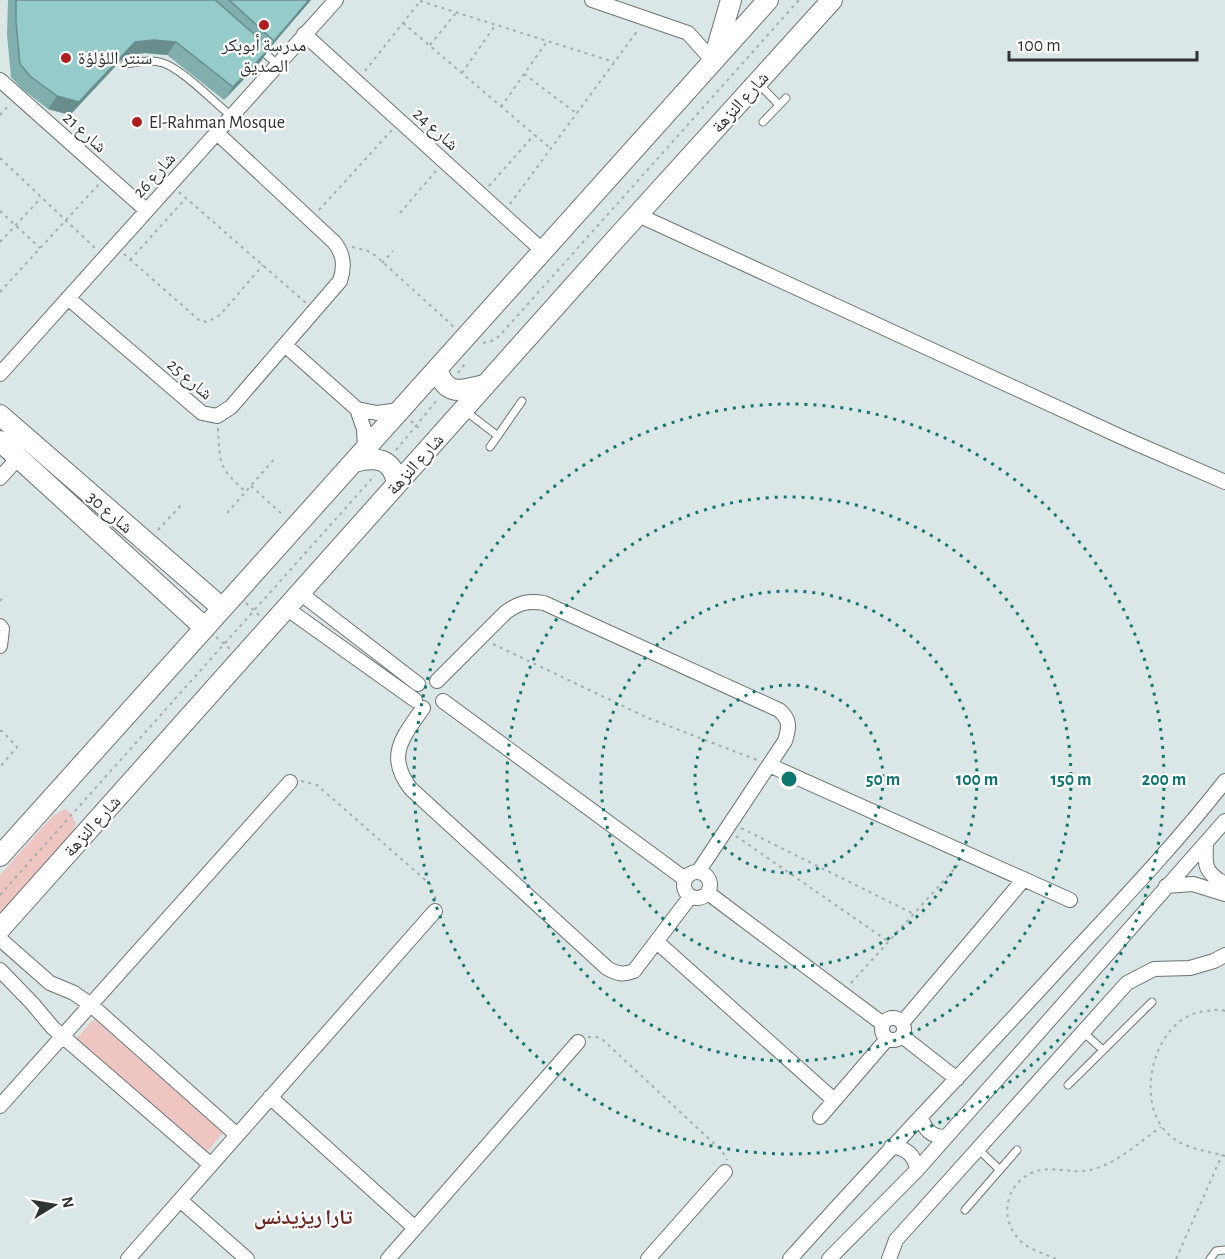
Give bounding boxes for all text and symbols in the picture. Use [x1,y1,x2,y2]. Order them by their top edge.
marker: مدرسة أبوبكر الصديق [257,18,271,32]
scale bar [1009,24,1196,62]
place label: مدرسة أبوبكر الصديق [221,34,306,77]
text: 100 m [1018,37,1061,55]
place label: سنتر اللؤلؤة [78,50,152,68]
marker: سنتر اللؤلؤة [59,51,73,65]
street label: شارع النزهة [709,69,773,137]
street label: شارع 24 [409,105,461,155]
street label: شارع 21 [58,109,110,157]
place label: El-Rahman Mosque [149,114,285,132]
marker: El-Rahman Mosque [130,115,144,129]
street label: شارع 26 [130,150,180,202]
street label: شارع 25 [163,356,215,404]
street label: شارع النزهة [384,431,448,499]
street label: شارع 30 [82,488,136,538]
centre of rings [779,769,799,789]
text: 50 m [866,771,900,789]
text: 100 m [956,771,998,789]
text: 150 m [1051,771,1091,789]
text: 200 m [1142,771,1186,789]
street label: شارع النزهة [61,793,125,861]
north arrow [24,1175,84,1235]
text: N [59,1195,77,1209]
district label: تارا ريزيدنس [254,1207,353,1230]

